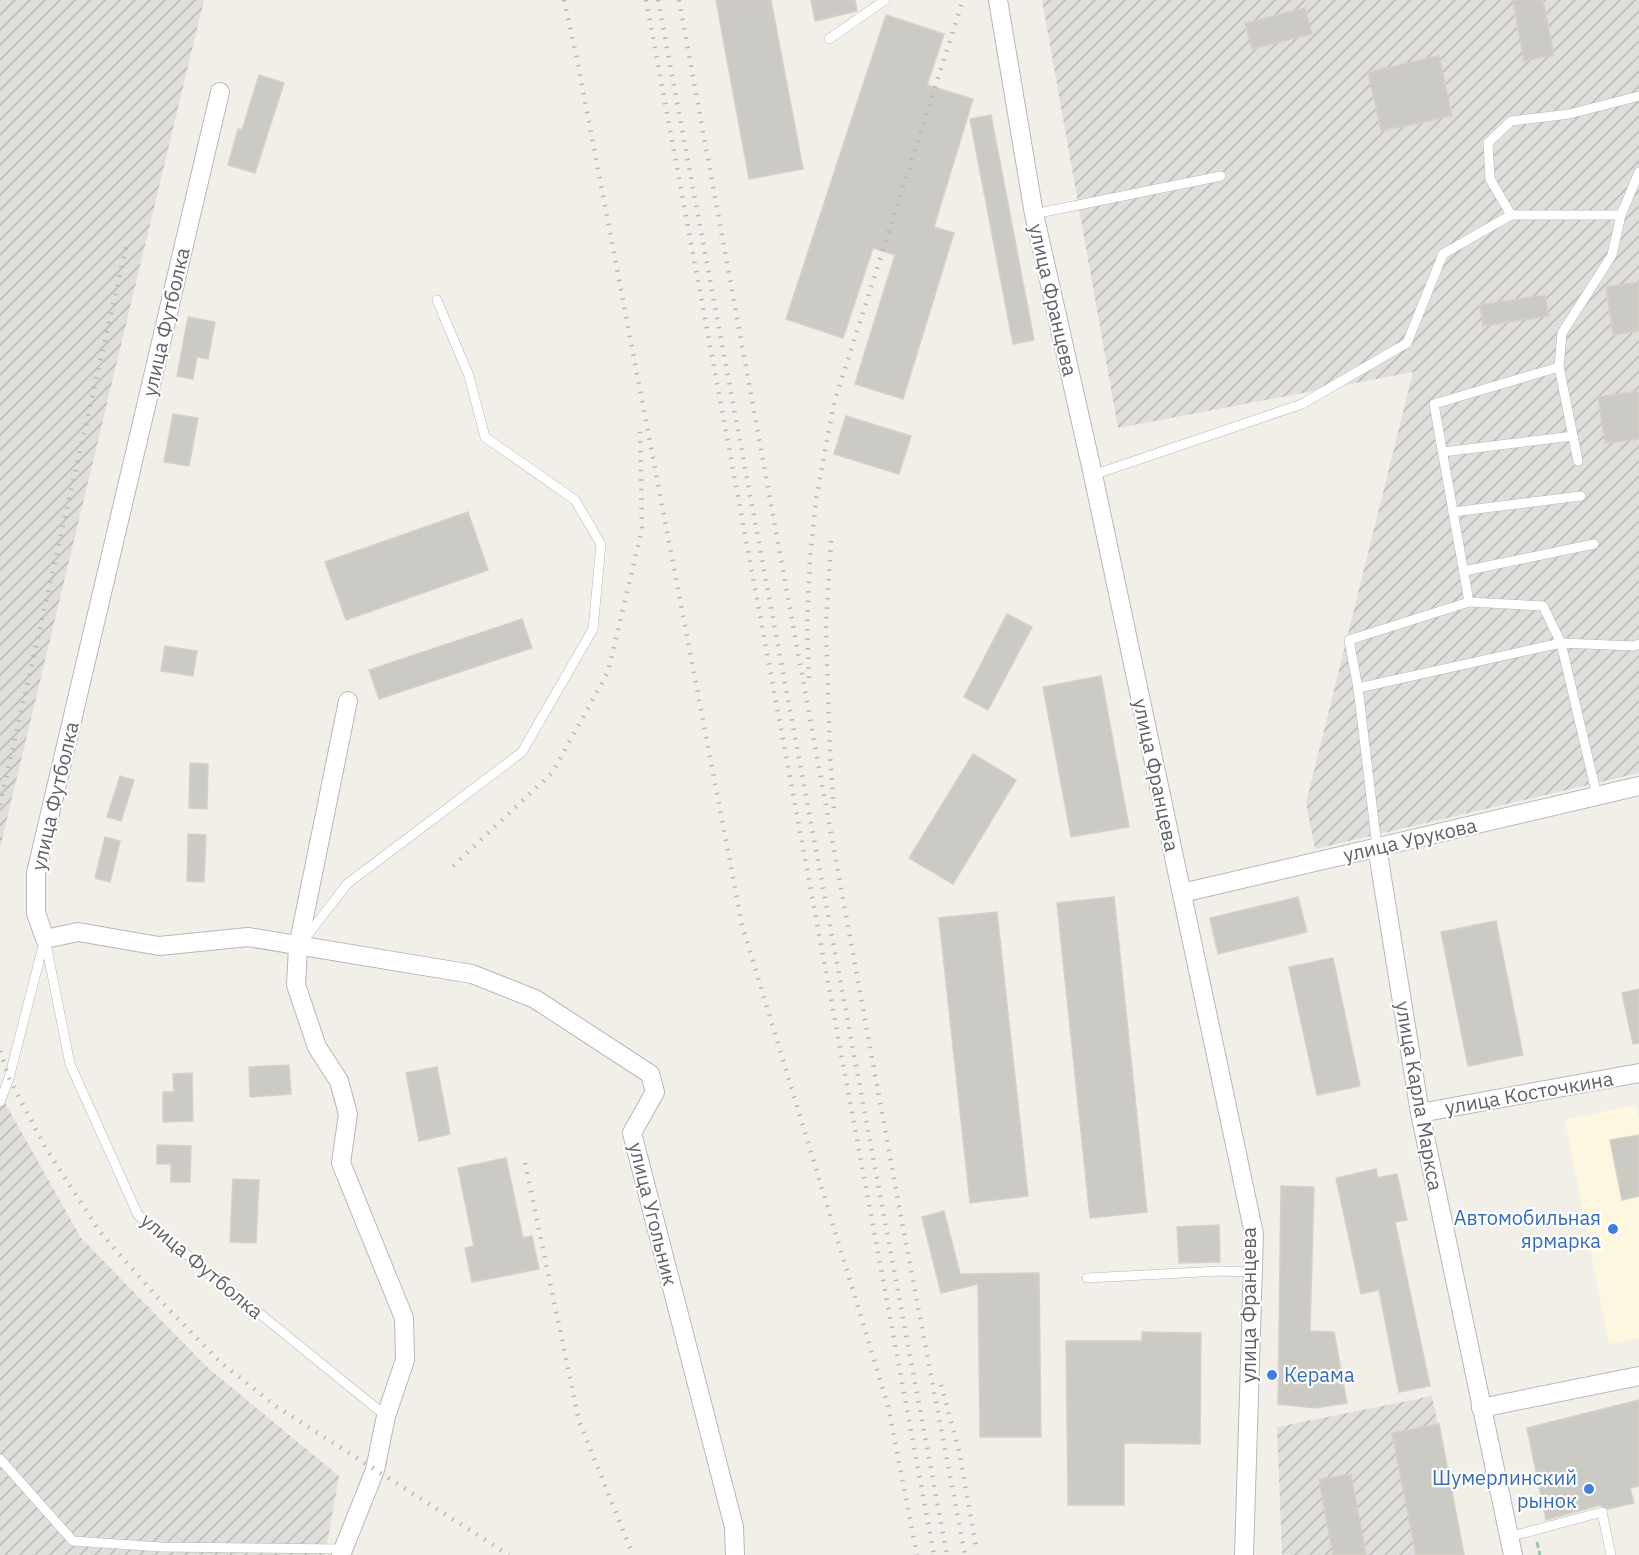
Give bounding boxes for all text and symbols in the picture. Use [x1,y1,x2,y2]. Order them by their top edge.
street label: улица Францева [1023,221,1084,379]
street label: улица Футболка [135,244,196,399]
street label: улица Францева [1127,696,1186,854]
street label: улица Футболка [24,718,85,873]
street label: улица Урукова [1340,811,1480,868]
street label: улица Карла Маркса [1390,999,1450,1193]
street label: улица Косточкина [1443,1064,1616,1121]
street label: улица Угольник [623,1139,684,1288]
place label: Автомобильная ярмарка [1454,1204,1601,1254]
street label: улица Футболка [135,1206,269,1325]
marker: Автомобильная ярмарка [1606,1222,1620,1236]
street label: улица Францева [1235,1227,1262,1383]
place label: Керама [1284,1361,1355,1388]
marker: Керама [1265,1368,1279,1382]
place label: Шумерлинский рынок [1432,1464,1577,1514]
marker: Шумерлинский рынок [1582,1482,1596,1496]

